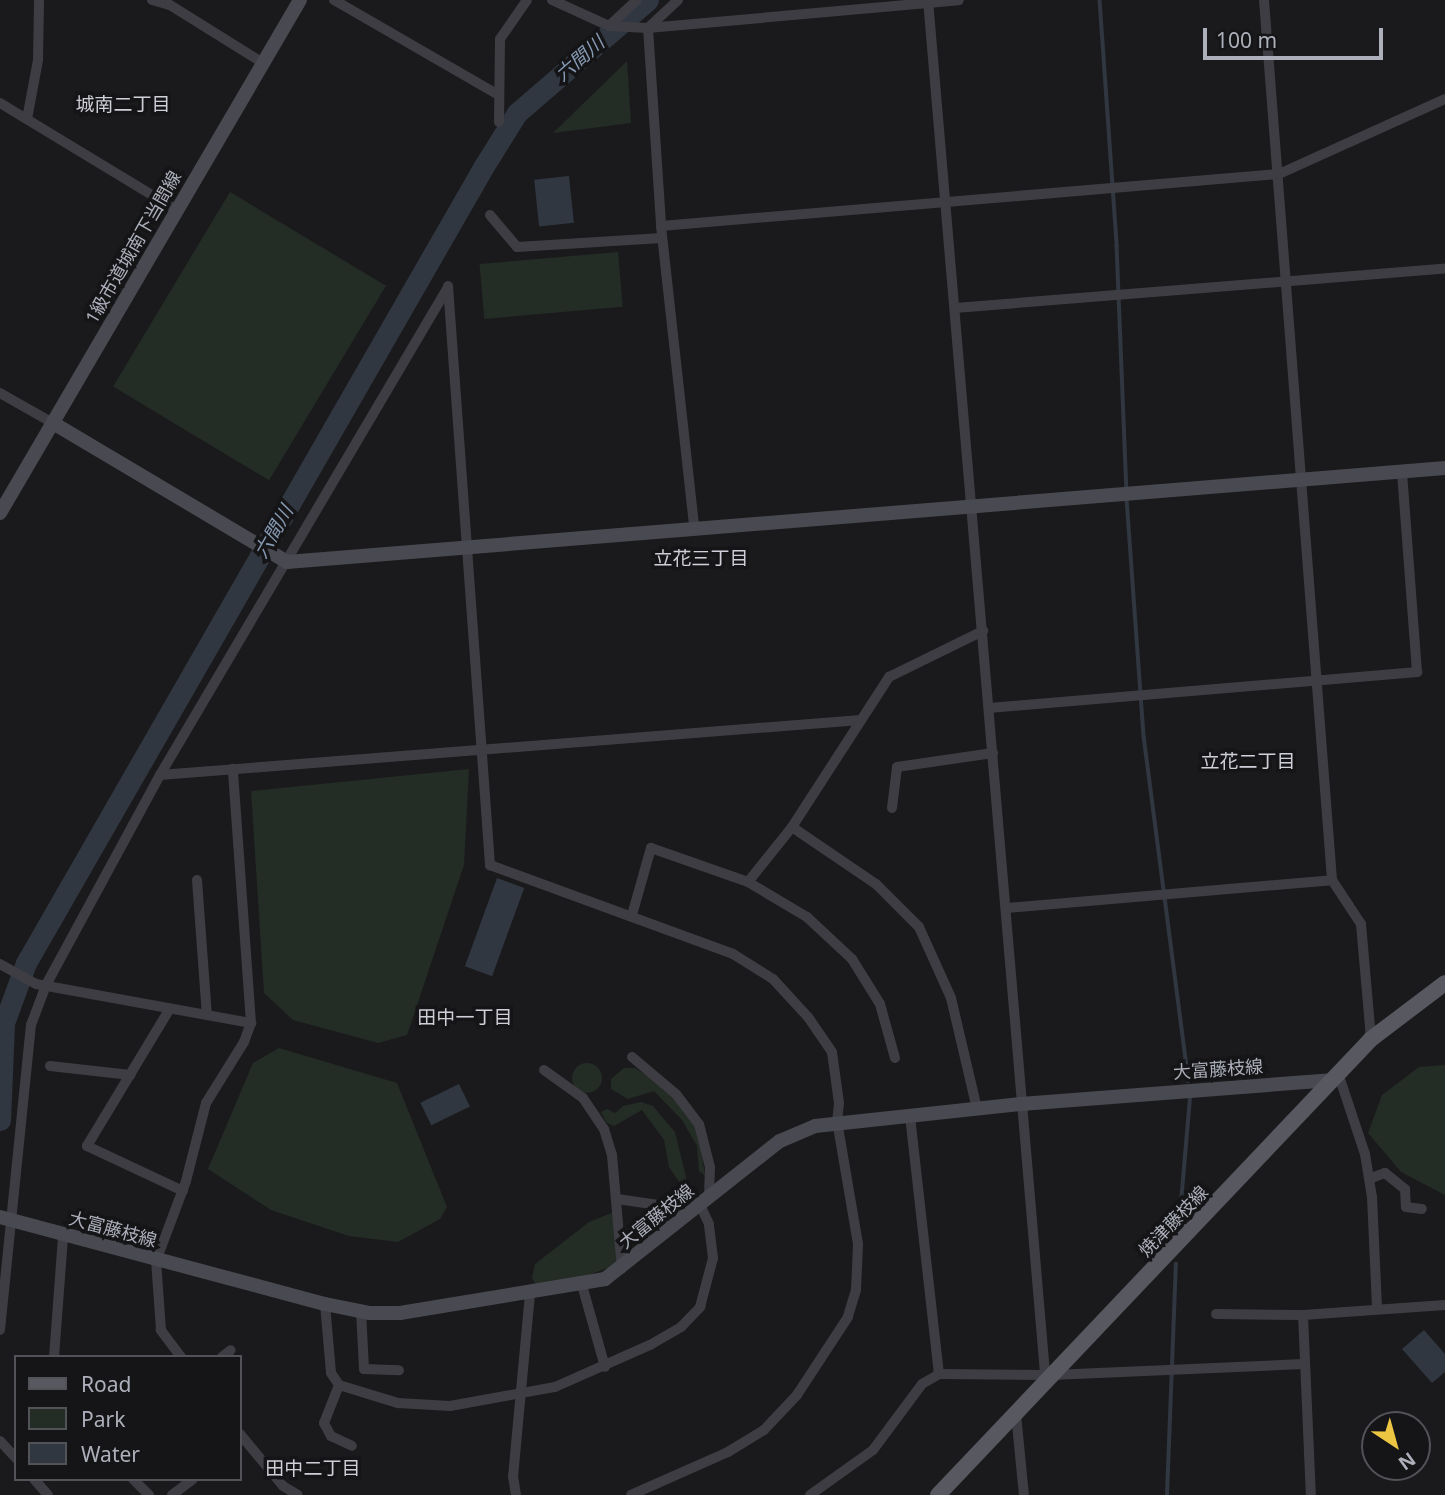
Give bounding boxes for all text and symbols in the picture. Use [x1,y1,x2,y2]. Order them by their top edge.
scale bar [1207,14,1387,58]
text: 100 m [1216,26,1277,54]
water label: 六間川 [551,32,609,86]
district label: 城南二丁目 [76,94,170,116]
street label: 1級市道城南下当間線 [81,167,185,327]
water label: 六間川 [250,502,298,562]
district label: 立花三丁目 [654,548,748,570]
district label: 立花二丁目 [1201,751,1295,773]
district label: 田中一丁目 [418,1007,512,1029]
street label: 大富藤枝線 [1172,1055,1264,1083]
street label: 大富藤枝線 [614,1179,698,1253]
street label: 焼津藤枝線 [1134,1181,1212,1261]
street label: 大富藤枝線 [67,1207,159,1251]
legend [14,1355,242,1481]
text: Road [81,1370,131,1398]
text: Park [81,1405,125,1433]
north arrow [1361,1411,1431,1481]
text: Water [81,1440,140,1468]
text: N [1393,1446,1421,1476]
district label: 田中二丁目 [266,1458,360,1480]

